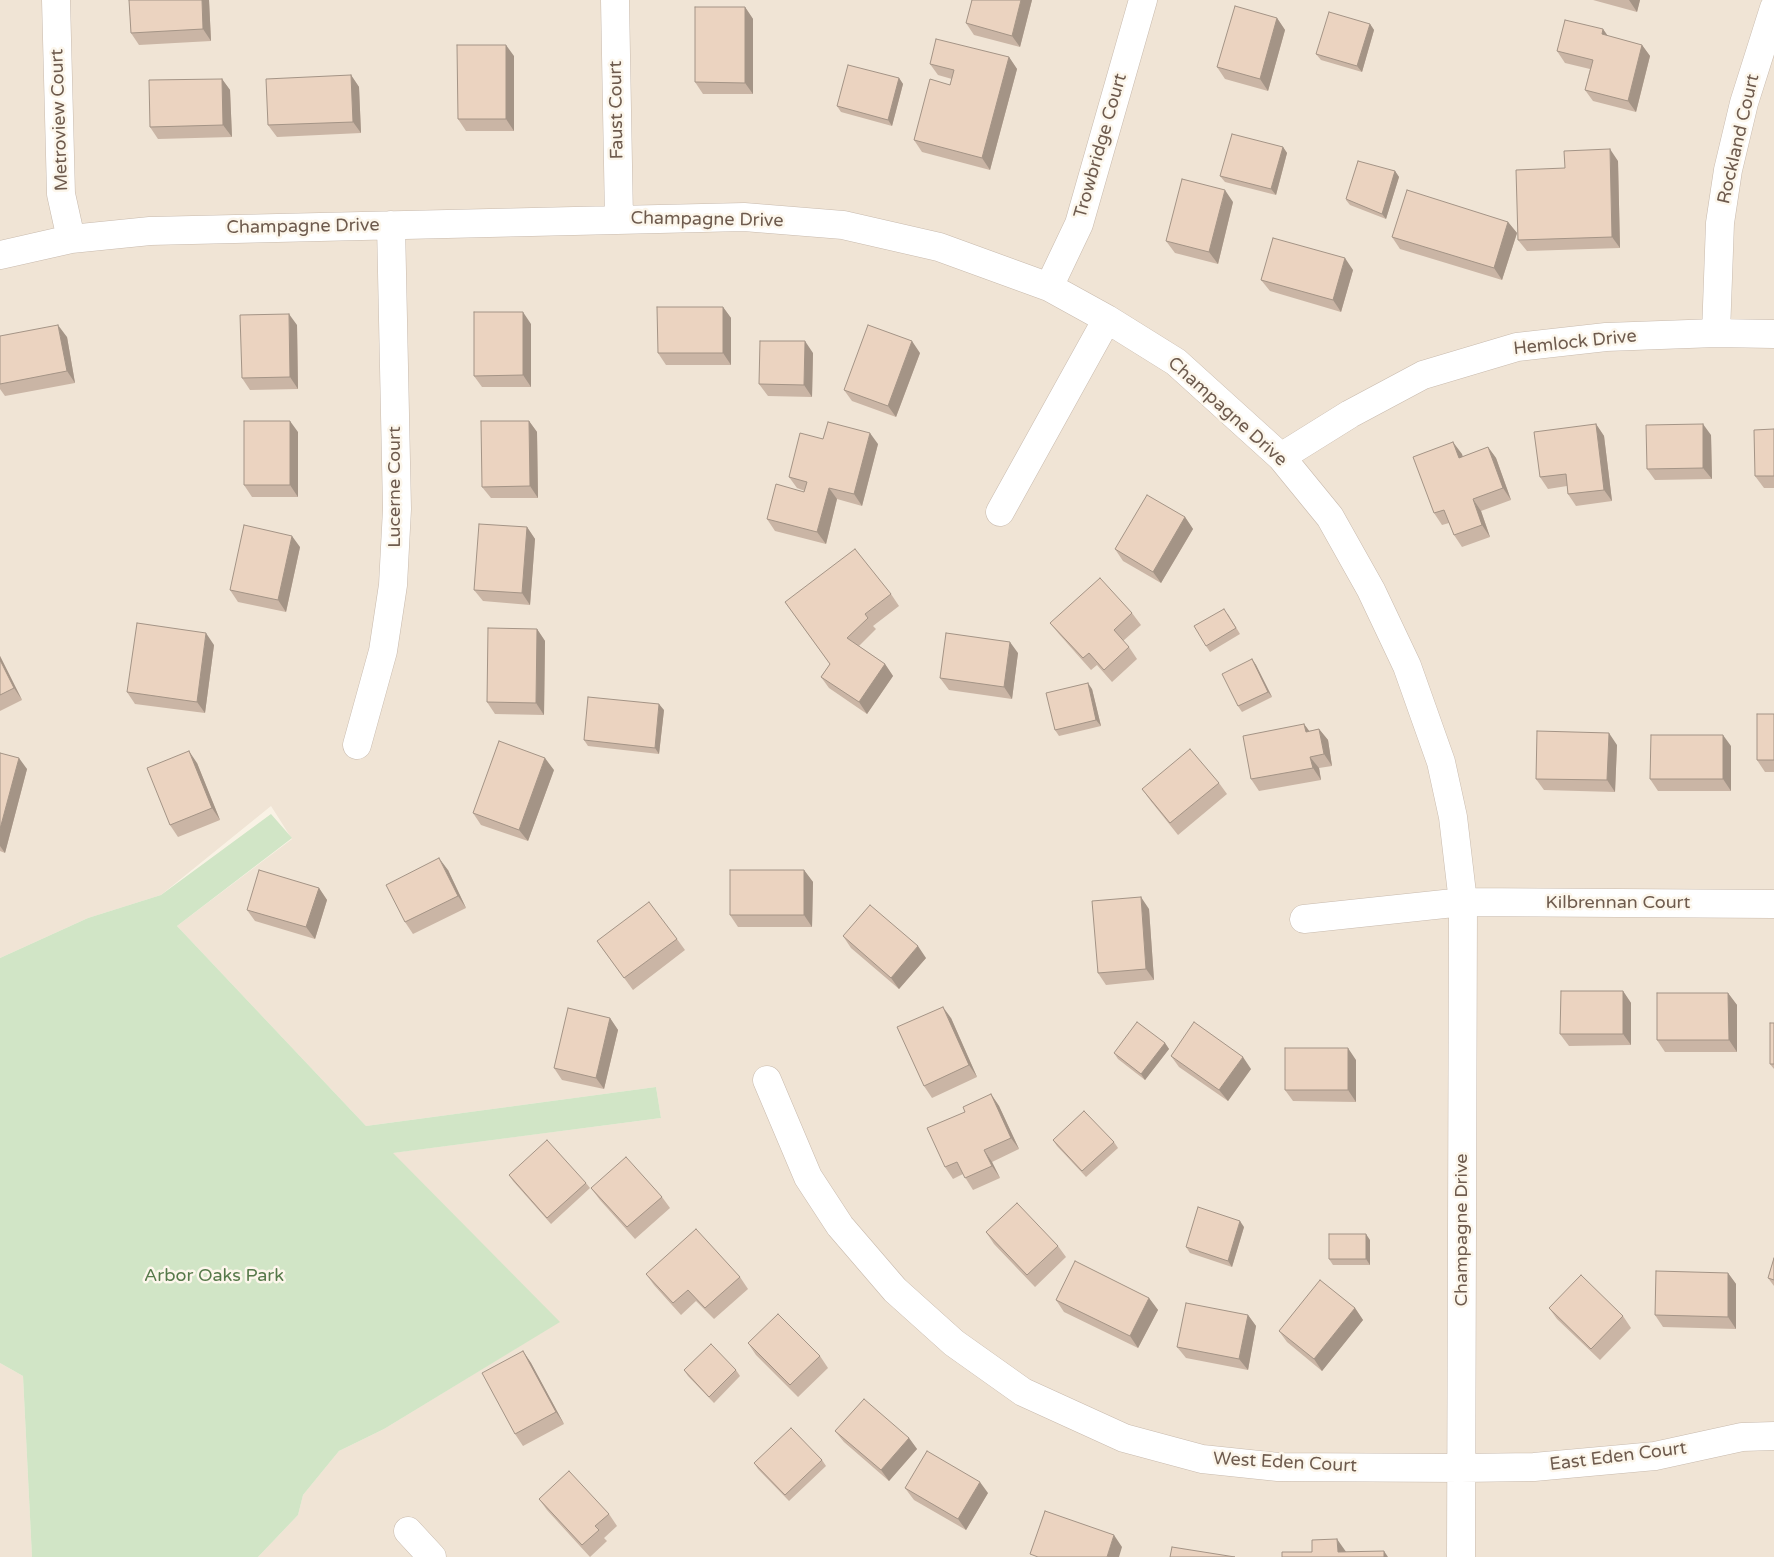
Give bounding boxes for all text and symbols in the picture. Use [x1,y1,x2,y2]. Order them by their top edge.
street label: Metroview Court [47,48,73,192]
street label: Faust Court [605,61,629,159]
street label: Trowbridge Court [1070,71,1132,221]
street label: Rockland Court [1714,72,1764,206]
street label: Champagne Drive [630,208,784,232]
street label: Champagne Drive [226,215,380,239]
street label: Hemlock Drive [1512,326,1638,360]
street label: Champagne Drive [1163,353,1291,471]
street label: Lucerne Court [384,426,406,548]
street label: Kilbrennan Court [1546,892,1690,914]
street label: Champagne Drive [1451,1153,1473,1307]
park label: Arbor Oaks Park [144,1265,284,1287]
street label: East Eden Court [1548,1438,1688,1476]
street label: West Eden Court [1213,1448,1357,1478]

